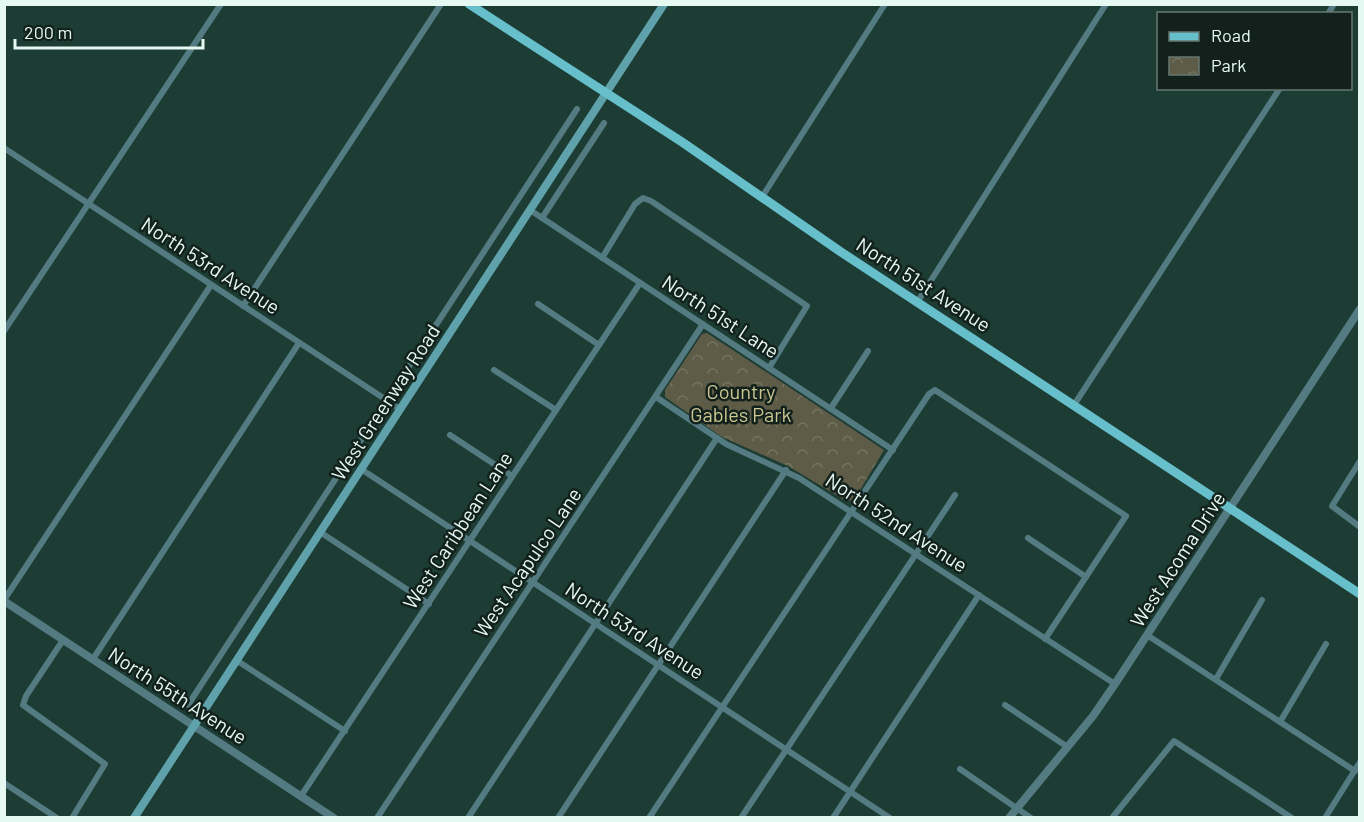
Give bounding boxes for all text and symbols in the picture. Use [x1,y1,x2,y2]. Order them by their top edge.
scale bar [15,12,202,50]
legend [1157,12,1352,90]
text: 200 m [24,21,72,43]
text: Road [1211,24,1251,46]
text: Park [1211,54,1246,76]
street label: North 53rd Avenue [137,211,285,319]
street label: North 51st Avenue [852,232,996,336]
street label: North 51st Lane [658,269,784,363]
street label: West Greenway Road [326,320,444,484]
park label: Country Gables Park [690,379,792,426]
street label: West Caribbean Lane [397,447,517,613]
street label: North 52nd Avenue [822,467,972,577]
street label: West Acapulco Lane [468,483,586,641]
street label: West Acoma Drive [1124,487,1230,631]
street label: North 53rd Avenue [561,576,709,684]
street label: North 55th Avenue [104,641,252,749]

